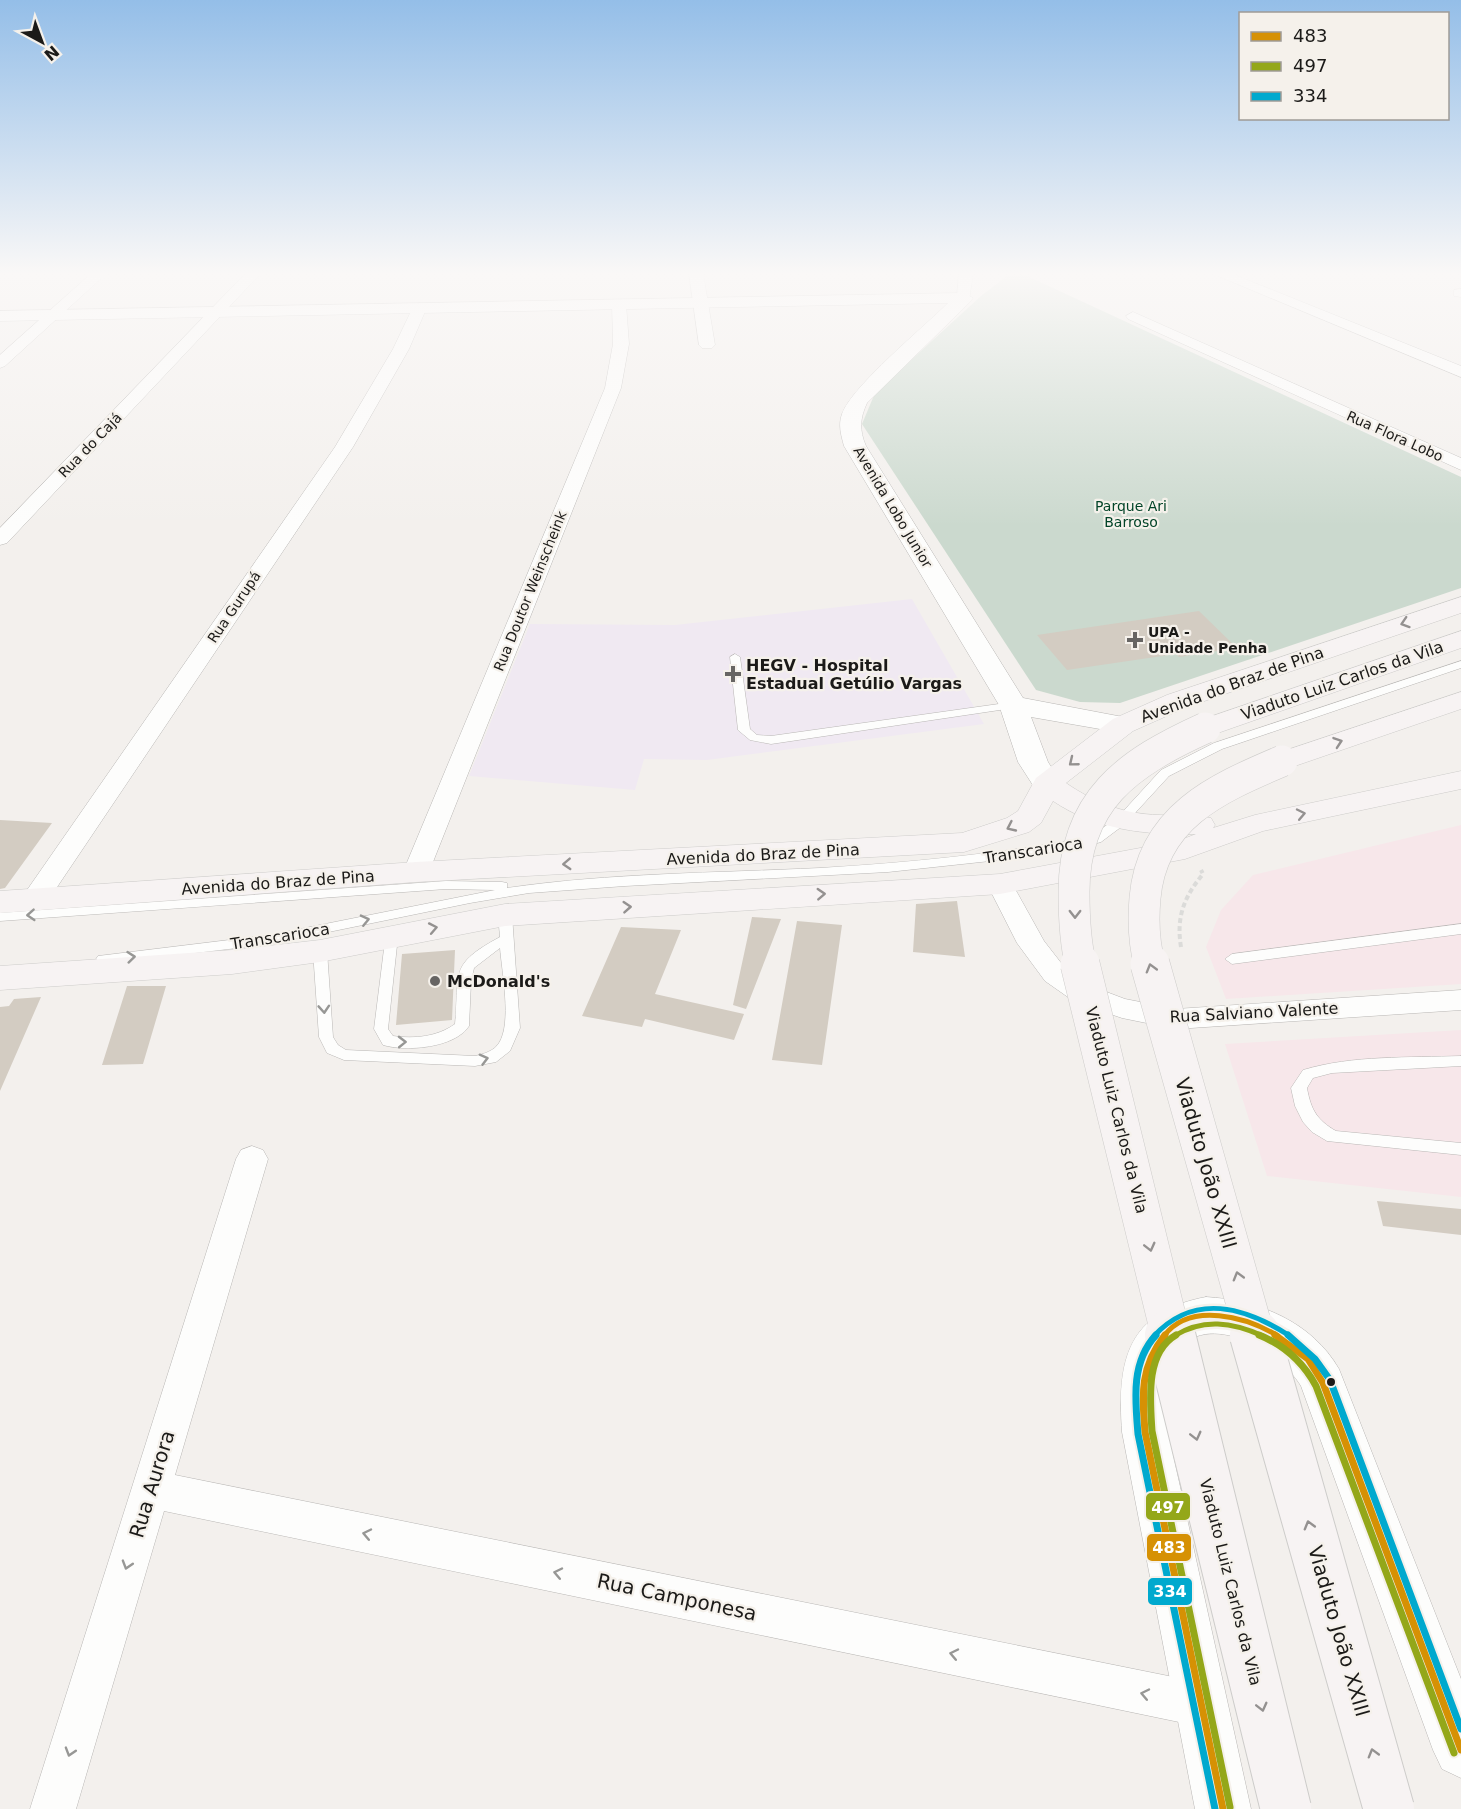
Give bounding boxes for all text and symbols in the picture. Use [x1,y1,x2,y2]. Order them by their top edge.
north arrow [12,12,72,72]
legend [1239,12,1449,120]
text: 483 [1293,25,1327,46]
text: N [40,41,63,65]
text: 497 [1293,55,1327,76]
text: 334 [1293,85,1327,106]
street label: Rua Flora Lobo [1344,408,1446,464]
street label: Rua do Cajá [55,409,125,481]
street label: Avenida Lobo Junior [850,444,936,571]
park label: Parque Ari Barroso [1095,498,1167,530]
street label: Rua Doutor Weinscheink [491,508,570,673]
street label: Rua Gurupá [204,568,264,646]
one-way arrow [1400,616,1411,628]
place label: UPA - Unidade Penha [1148,624,1267,656]
marker: UPA - Unidade Penha [1126,631,1144,649]
street label: Viaduto Luiz Carlos da Vila [1239,637,1446,724]
street label: Avenida do Braz de Pina [1138,642,1326,727]
place label: HEGV - Hospital Estadual Getúlio Vargas [746,656,962,693]
marker: HEGV - Hospital Estadual Getúlio Vargas [724,665,742,683]
one-way arrow [1332,737,1343,749]
one-way arrow [1069,755,1080,766]
one-way arrow [1296,808,1306,821]
one-way arrow [1006,820,1017,832]
street label: Transcarioca [981,833,1084,868]
street label: Avenida do Braz de Pina [666,840,860,869]
one-way arrow [562,858,571,871]
street label: Avenida do Braz de Pina [181,866,375,899]
one-way arrow [817,888,826,901]
one-way arrow [622,900,631,913]
one-way arrow [26,908,35,921]
one-way arrow [1069,909,1081,918]
one-way arrow [360,915,370,928]
street label: Transcarioca [228,919,331,954]
one-way arrow [428,923,438,935]
one-way arrow [126,951,135,963]
one-way arrow [1146,963,1158,973]
place label: McDonald's [447,972,550,991]
marker: McDonald's [428,974,442,988]
street label: Rua Salviano Valente [1169,999,1339,1026]
one-way arrow [317,1005,330,1014]
street label: Viaduto Luiz Carlos da Vila [1082,1005,1151,1216]
one-way arrow [397,1036,406,1048]
one-way arrow [479,1053,489,1066]
street label: Viaduto João XXIII [1170,1075,1242,1251]
one-way arrow [1143,1242,1156,1252]
one-way arrow [1233,1271,1246,1281]
unlabelled marker [1325,1376,1337,1388]
street label: Rua Aurora [124,1427,180,1541]
one-way arrow [1189,1431,1202,1441]
street label: Viaduto Luiz Carlos da Vila [1196,1477,1265,1688]
line badge: 497 [1145,1492,1191,1521]
text: 497 [1151,1498,1185,1517]
one-way arrow [1303,1520,1316,1530]
one-way arrow [362,1528,372,1541]
line badge: 483 [1146,1533,1192,1562]
text: 483 [1152,1538,1186,1557]
street label: Viaduto João XXIII [1303,1543,1375,1719]
one-way arrow [122,1559,134,1570]
one-way arrow [553,1567,563,1580]
street label: Rua Camponesa [595,1568,759,1626]
line badge: 334 [1147,1577,1193,1606]
text: 334 [1153,1582,1187,1601]
one-way arrow [950,1648,960,1661]
one-way arrow [1141,1688,1151,1701]
one-way arrow [1254,1702,1267,1712]
one-way arrow [65,1746,77,1757]
one-way arrow [1368,1748,1380,1759]

